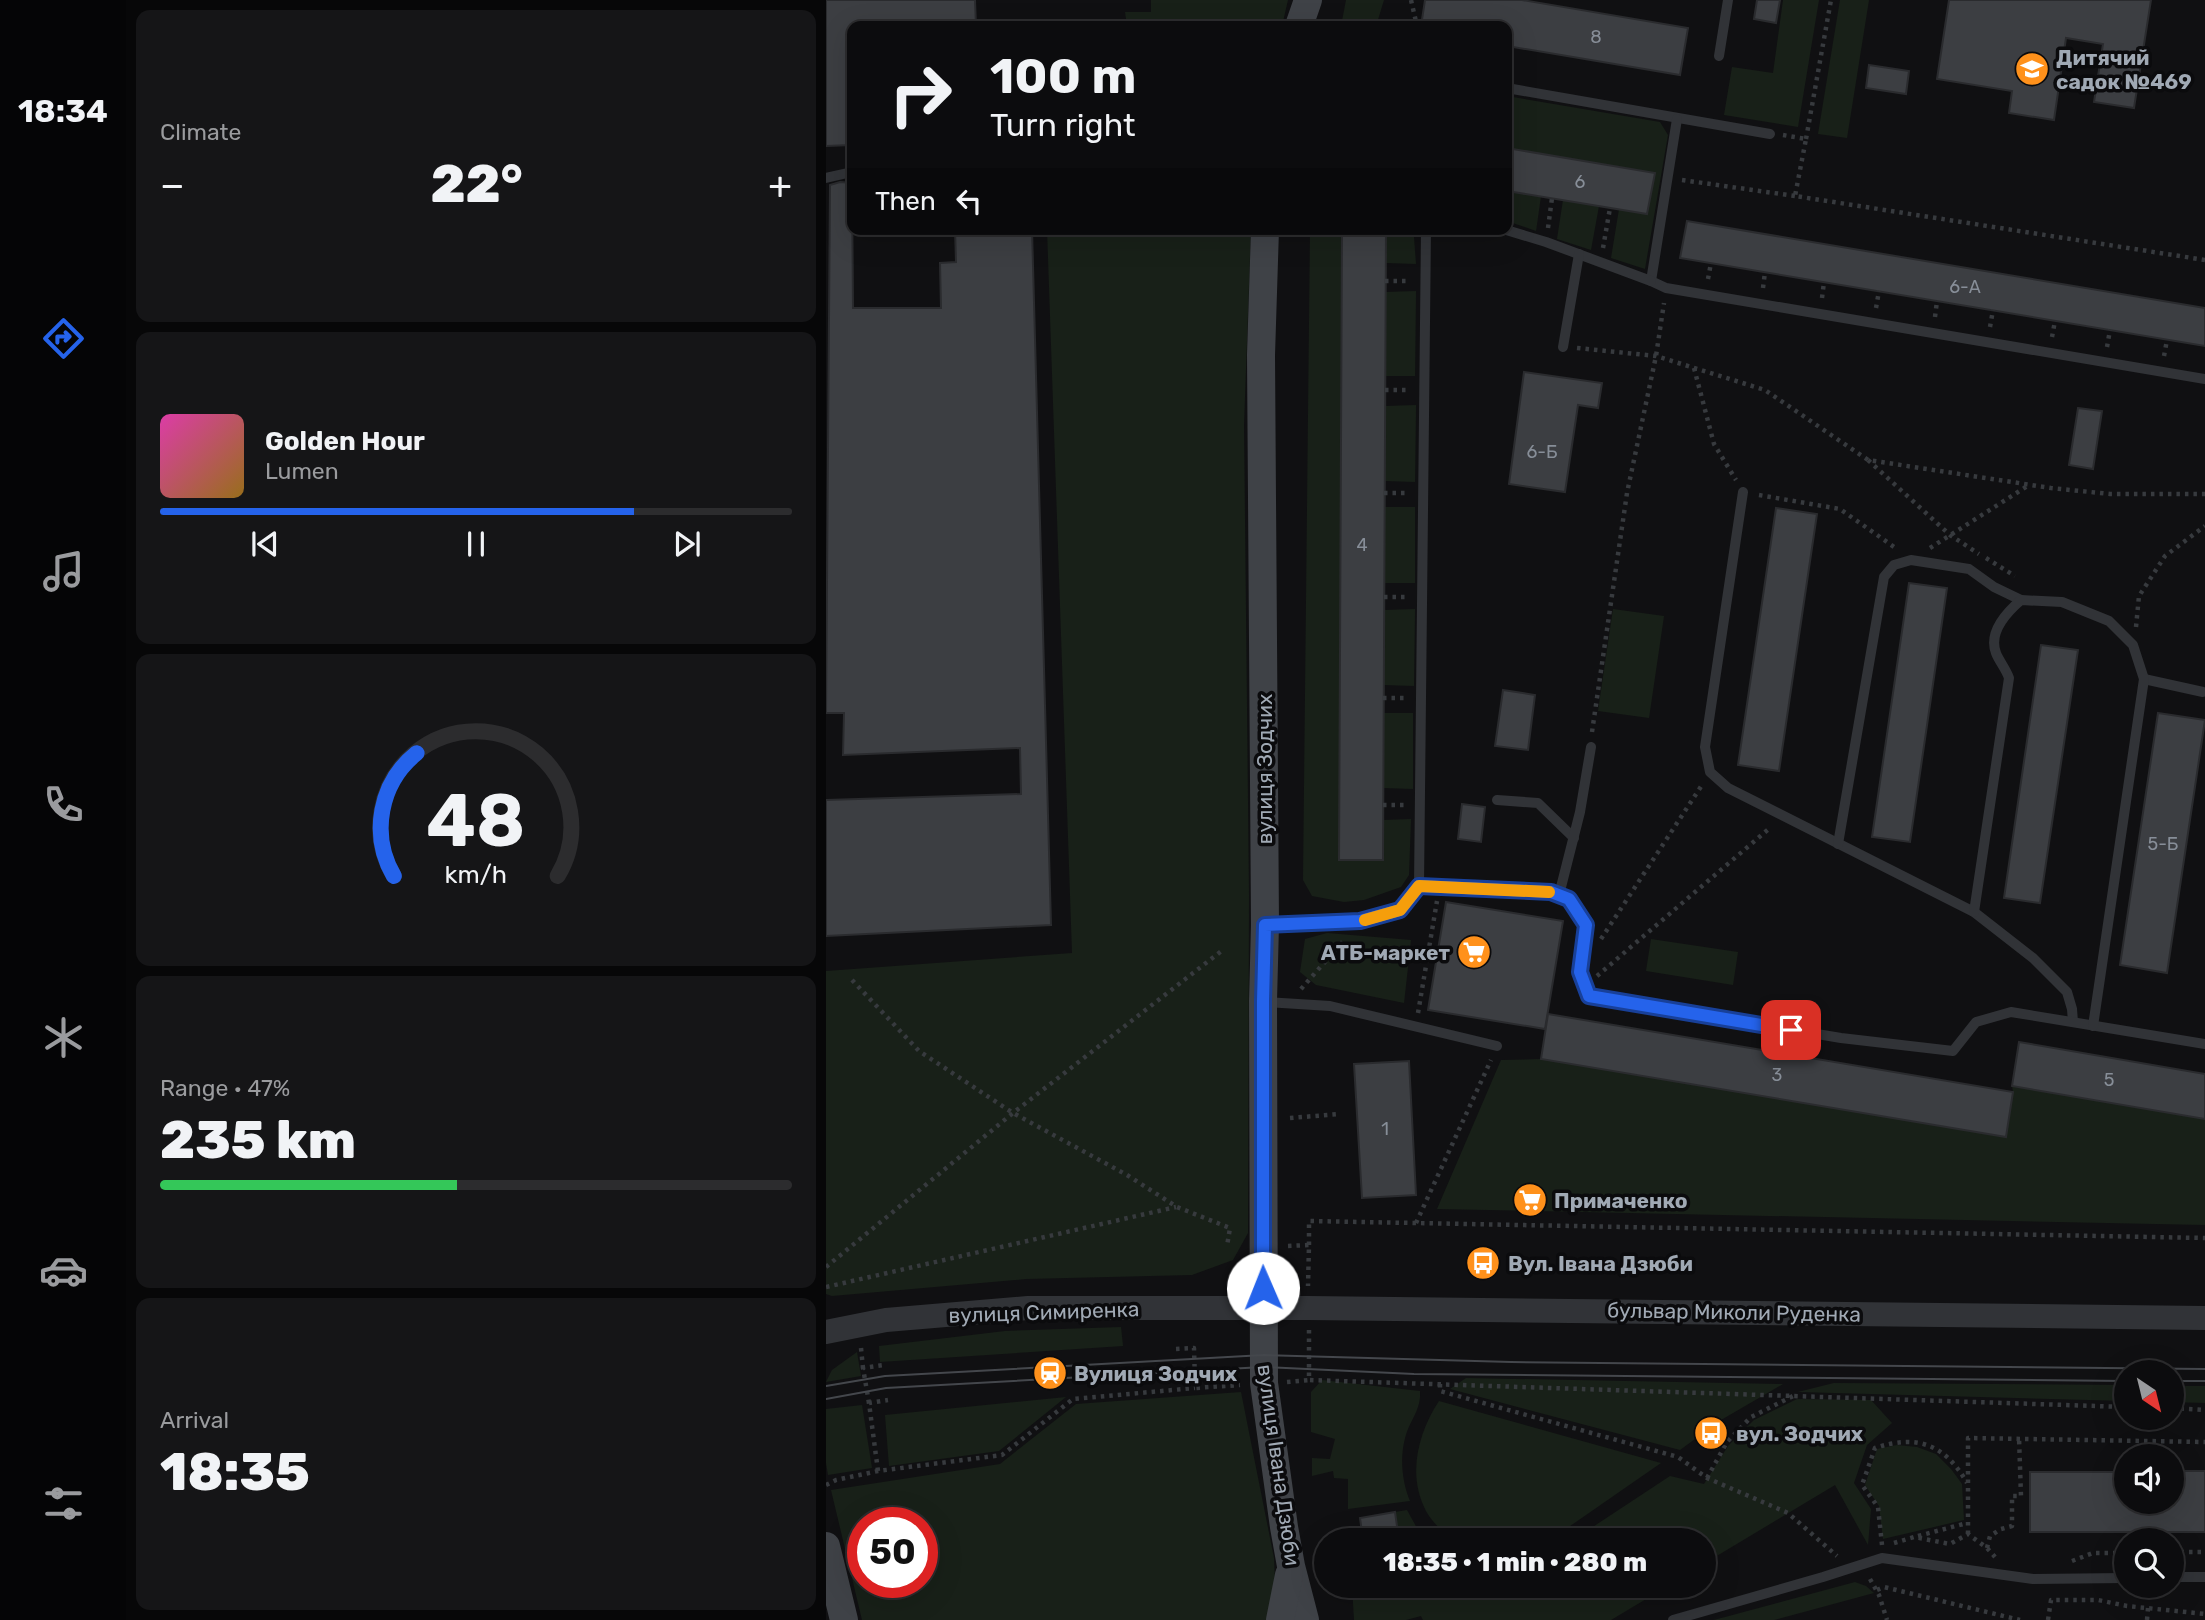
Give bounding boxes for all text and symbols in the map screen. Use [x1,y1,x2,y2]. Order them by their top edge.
house number: 8 [1590,26,1602,48]
place label: Дитячий садок №469 [2056,45,2192,94]
text: 100 m [990,47,1136,105]
icon: right [875,49,966,140]
school or university icon: Дитячий садок №469 [2013,50,2051,88]
text: 18:34 [18,92,108,130]
text: Turn right [990,106,1135,144]
text: Climate [160,118,241,146]
text: 22° [430,153,523,215]
text: − [160,162,185,208]
text: + [768,162,792,208]
house number: 6 [1575,171,1586,193]
icon: left [950,182,988,220]
text: Then [875,186,936,217]
house number: 6-А [1949,276,1981,298]
icon: directions [39,314,88,363]
text: Golden Hour [265,426,425,457]
house number: 6-Б [1527,441,1557,463]
text: Lumen [265,457,339,485]
icon: previous [246,525,284,563]
icon: pause [457,525,495,563]
icon: next [668,525,706,563]
house number: 4 [1356,534,1368,556]
icon: music [39,547,88,596]
street label: вулиця Зодчих [1252,694,1277,844]
text: 48 [426,778,526,864]
icon: phone [39,780,88,829]
house number: 5-Б [2148,833,2178,855]
text: km/h [445,860,507,889]
supermarket icon: АТБ-маркет [1455,933,1493,971]
place label: АТБ-маркет [1321,940,1450,965]
pin [1761,1000,1821,1060]
icon: arrive [1772,1011,1810,1049]
icon: climate [39,1013,88,1062]
house number: 3 [1772,1064,1782,1086]
house number: 5 [2104,1069,2114,1091]
text: Range · 47% [160,1074,290,1102]
text: 235 km [160,1109,356,1171]
house number: 1 [1381,1118,1389,1140]
supermarket icon: Примаченко [1511,1181,1549,1219]
place label: Примаченко [1554,1188,1688,1213]
bus stop icon: Вул. Івана Дзюби [1464,1244,1502,1282]
icon: car [39,1246,88,1295]
position arrow [1226,1251,1300,1325]
place label: Вул. Івана Дзюби [1508,1251,1693,1276]
street label: вулиця Симиренка [948,1296,1140,1328]
street label: бульвар Миколи Руденка [1607,1297,1861,1327]
station icon: Вулиця Зодчих [1031,1354,1069,1392]
north arrow [2114,1360,2184,1430]
map controls [2114,1360,2184,1598]
place label: Вулиця Зодчих [1074,1361,1238,1386]
street label: вулиця Івана Дзюби [1252,1363,1306,1567]
text: Arrival [160,1406,229,1434]
bus stop icon: вул. Зодчих [1692,1414,1730,1452]
place label: вул. Зодчих [1736,1421,1864,1446]
text: 18:35 [160,1441,310,1503]
button: sound [2114,1444,2184,1514]
icon: filters [39,1479,88,1528]
speed limit sign: 50 [847,1507,938,1598]
button: search [2114,1528,2184,1598]
text: 18:35 · 1 min · 280 m [1383,1547,1647,1578]

